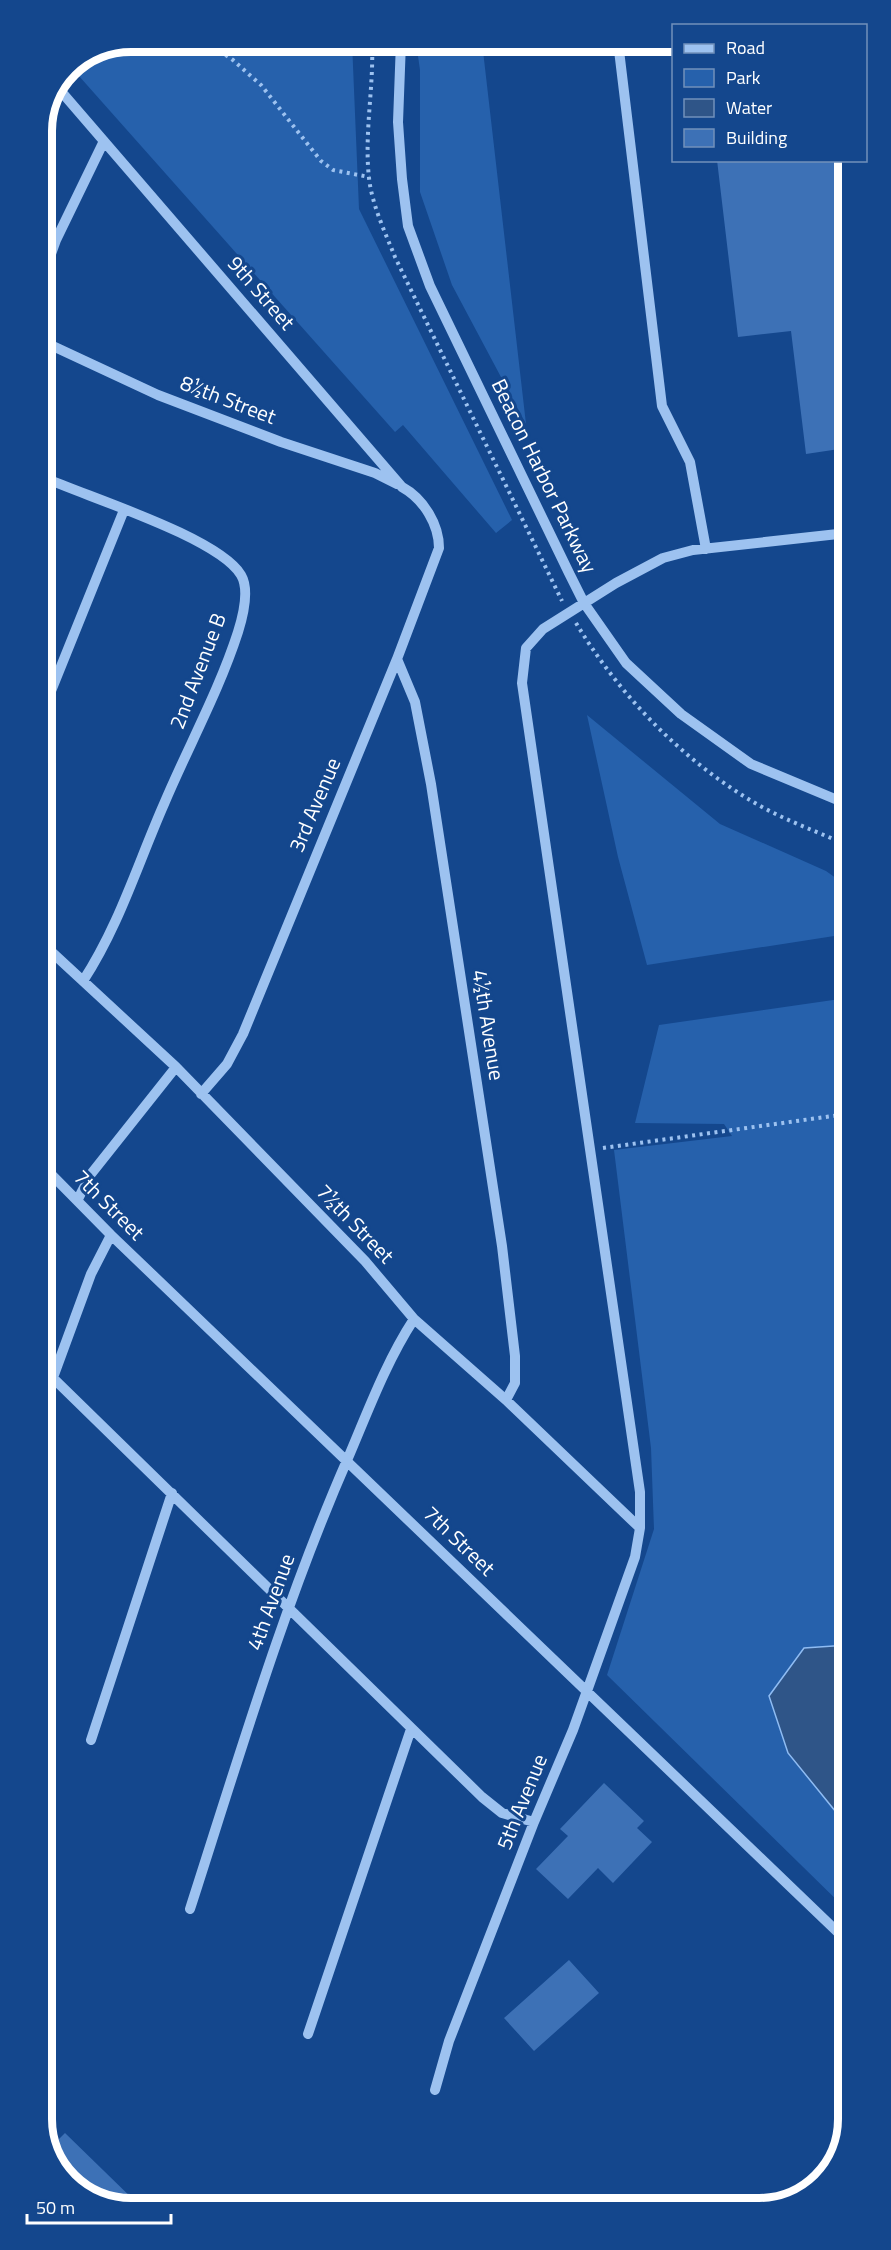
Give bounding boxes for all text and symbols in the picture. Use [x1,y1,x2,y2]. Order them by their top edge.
legend [672,24,867,162]
text: Road [726,34,765,61]
text: Park [726,64,761,91]
text: Water [726,94,772,121]
text: Building [726,124,787,151]
street label: 9th Street [220,248,303,337]
street label: 8½th Street [176,366,281,432]
street label: Beacon Harbor Parkway [484,373,606,578]
street label: 2nd Avenue B [160,608,234,733]
street label: 3rd Avenue [280,752,348,857]
street label: 4½th Avenue [464,967,514,1083]
street label: 7th Street [67,1161,153,1248]
street label: 7½th Street [309,1176,402,1271]
street label: 7th Street [417,1498,503,1583]
street label: 4th Avenue [238,1549,302,1654]
street label: 5th Avenue [487,1749,555,1854]
scale bar [27,2187,171,2225]
text: 50 m [36,2194,75,2221]

